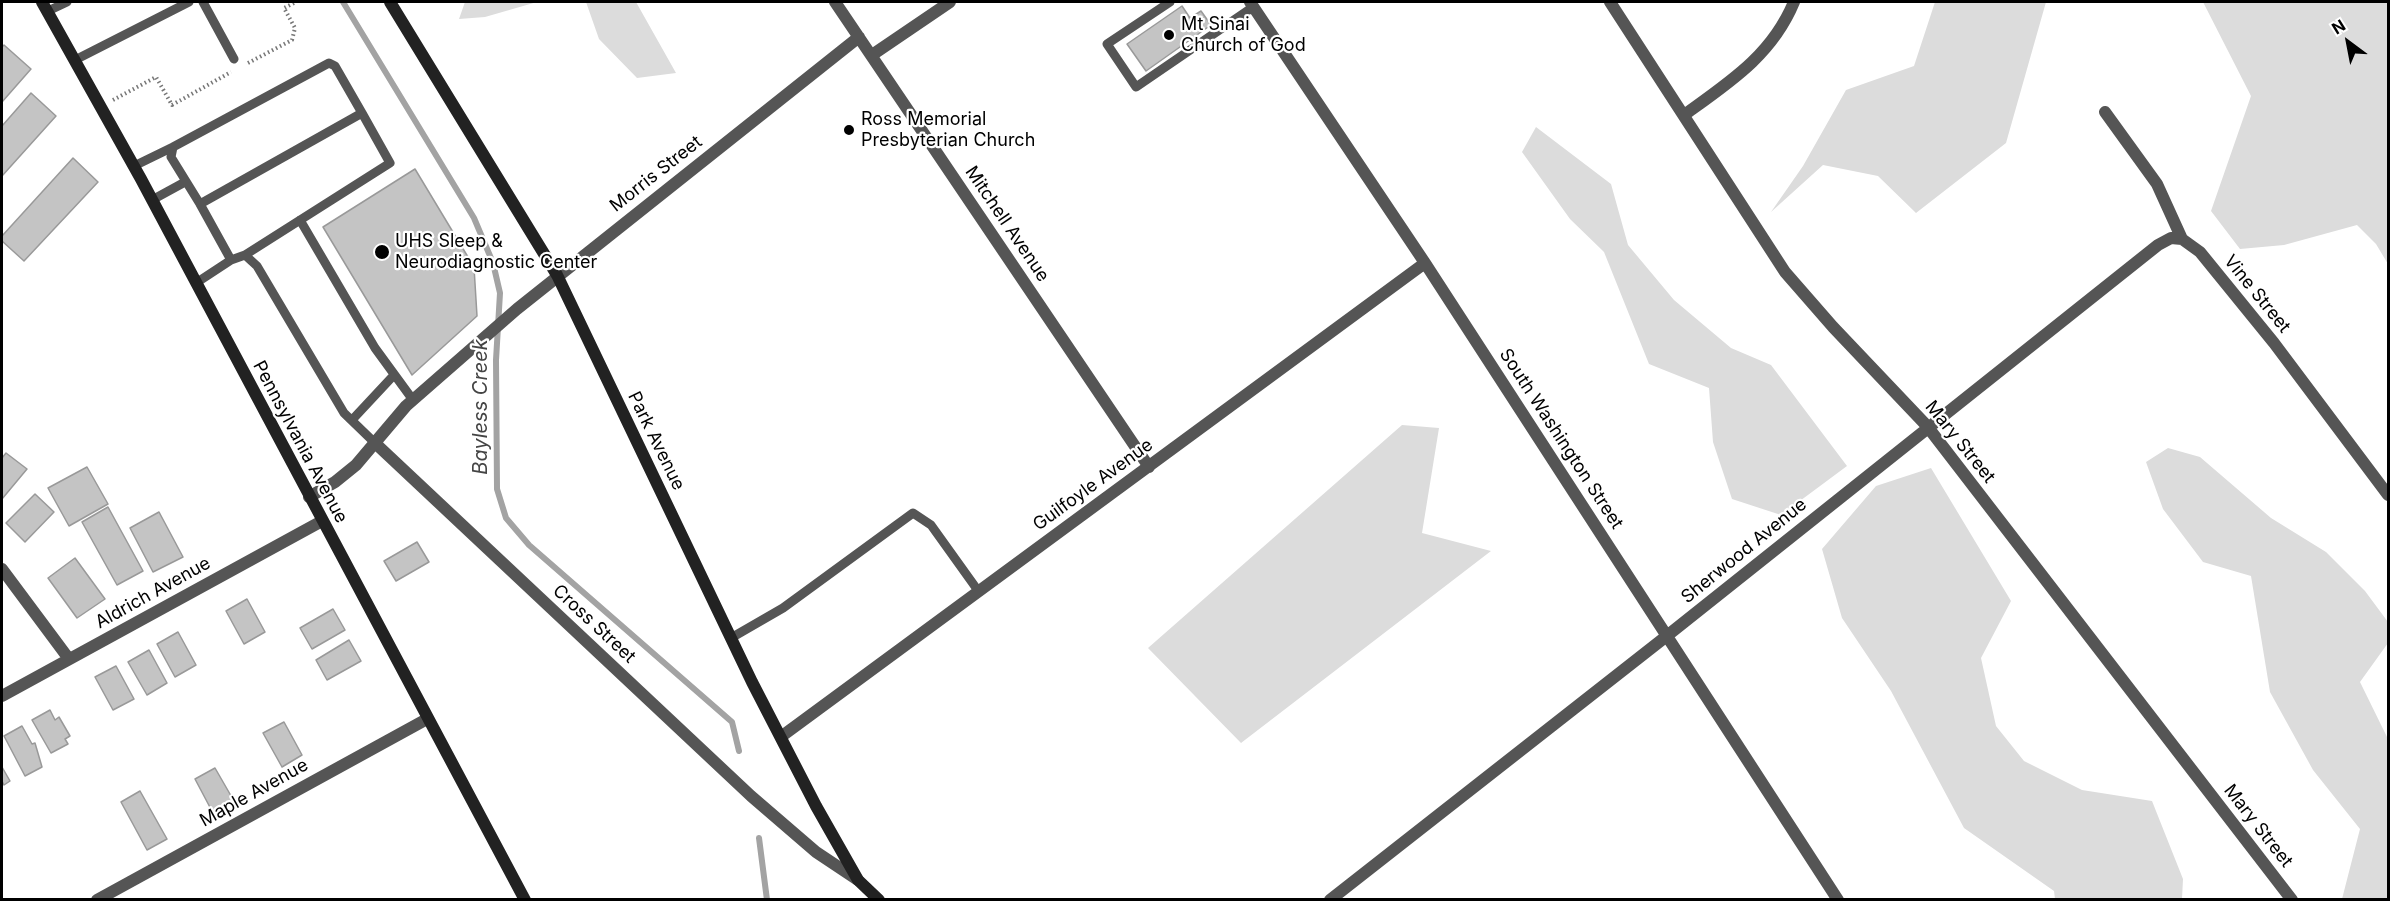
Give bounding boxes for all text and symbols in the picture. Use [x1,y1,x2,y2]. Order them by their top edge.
north arrow [2318,12,2378,72]
place label: Mt Sinai Church of God [1181,14,1306,57]
text: N [2328,15,2349,38]
marker: Mt Sinai Church of God [1162,28,1176,42]
place label: Ross Memorial Presbyterian Church [861,109,1035,152]
marker: Ross Memorial Presbyterian Church [842,123,856,137]
street label: Morris Street [606,131,706,217]
street label: Mitchell Avenue [960,162,1054,286]
place label: UHS Sleep & Neurodiagnostic Center [395,231,597,274]
marker: UHS Sleep & Neurodiagnostic Center [373,243,391,261]
street label: Vine Street [2219,251,2295,337]
water label: Bayless Creek [469,339,493,475]
street label: South Washington Street [1495,345,1627,533]
street label: Pennsylvania Avenue [248,357,352,527]
street label: Park Avenue [623,388,689,494]
street label: Mary Street [1920,397,2000,487]
street label: Guilfoyle Avenue [1029,434,1157,536]
street label: Sherwood Avenue [1677,494,1811,608]
street label: Aldrich Avenue [92,552,214,634]
street label: Cross Street [548,580,640,668]
street label: Maple Avenue [196,754,312,832]
street label: Mary Street [2219,780,2297,872]

